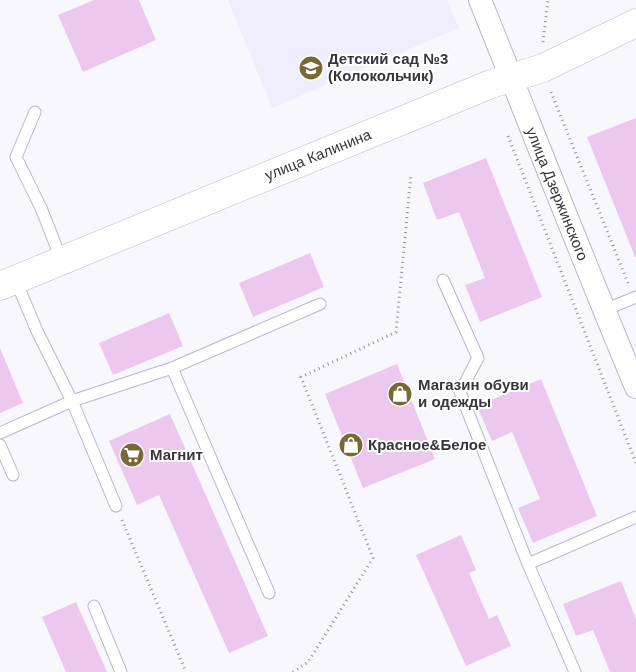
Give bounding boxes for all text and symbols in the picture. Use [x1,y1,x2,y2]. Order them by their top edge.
place label: Детский сад №3 (Колокольчик) [328,50,448,84]
school or university icon: Детский сад №3 (Колокольчик) [298,55,324,81]
street label: улица Калинина [262,125,374,184]
street label: улица Дзержинского [523,125,592,263]
place label: Магазин обуви и одежды [418,376,529,410]
shop icon: Магазин обуви и одежды [387,381,413,407]
shop icon: Красное&Белое [338,432,364,458]
place label: Красное&Белое [368,436,486,453]
supermarket icon: Магнит [119,442,145,468]
place label: Магнит [150,446,203,463]

